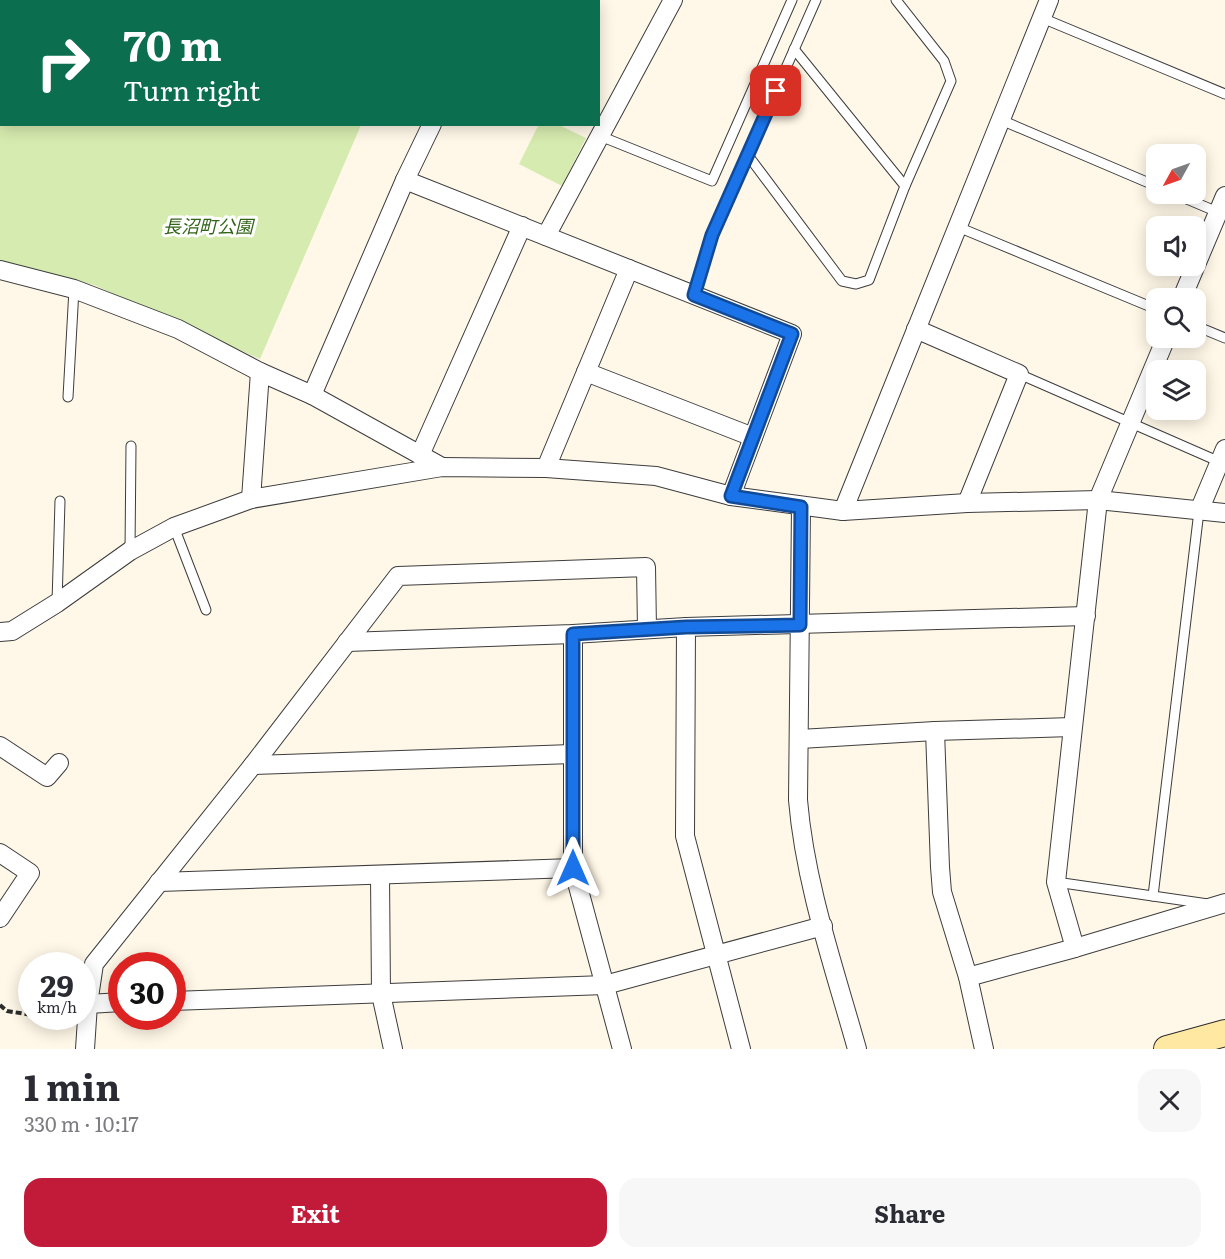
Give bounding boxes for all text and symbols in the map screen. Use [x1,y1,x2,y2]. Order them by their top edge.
text: 70 m [123,12,222,74]
icon: right [24,24,102,102]
pin [750,65,801,116]
text: Turn right [123,69,260,109]
icon: arrive [759,74,792,107]
north arrow [1146,144,1206,204]
map controls [1146,144,1206,420]
park label: 長沼町公園 [163,212,256,239]
button: sound [1146,216,1206,276]
button: search [1146,288,1206,348]
button: layers [1146,360,1206,420]
position arrow [541,836,605,900]
speed limit sign: 30 [108,952,186,1030]
text: 29 [40,962,74,1006]
text: km/h [37,995,77,1018]
text: 1 min [24,1059,120,1112]
button: close [1138,1069,1201,1132]
text: 330 m · 10:17 [24,1108,139,1138]
button: Exit [24,1178,607,1247]
button: Share [619,1178,1201,1247]

